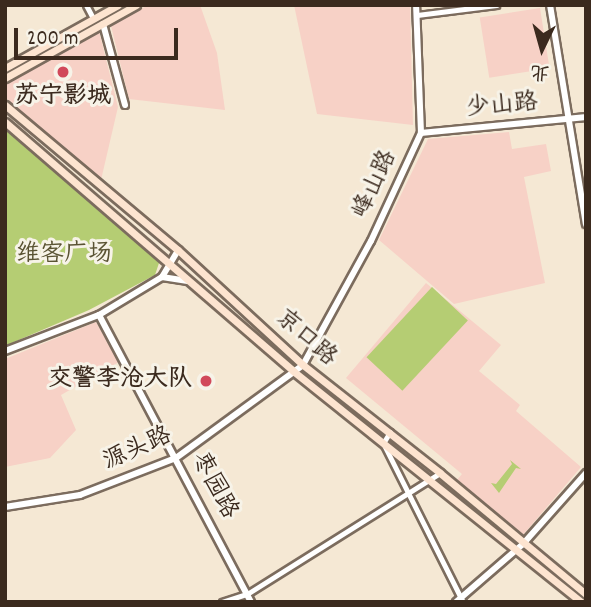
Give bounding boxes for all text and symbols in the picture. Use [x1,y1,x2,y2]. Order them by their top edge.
scale bar [18,14,182,58]
north arrow [507,14,577,84]
text: 200 m [27,25,78,55]
text: 北 [529,56,551,85]
marker: 苏宁影城 [55,64,71,80]
place label: 苏宁影城 [15,84,111,112]
street label: 少山路 [465,90,539,124]
street label: 峰山路 [348,146,404,224]
park label: 维客广场 [16,242,112,270]
street label: 京口路 [268,305,342,373]
place label: 交警李沧大队 [48,367,192,395]
marker: 交警李沧大队 [198,373,214,389]
street label: 源头路 [99,422,177,478]
street label: 枣园路 [183,447,243,525]

